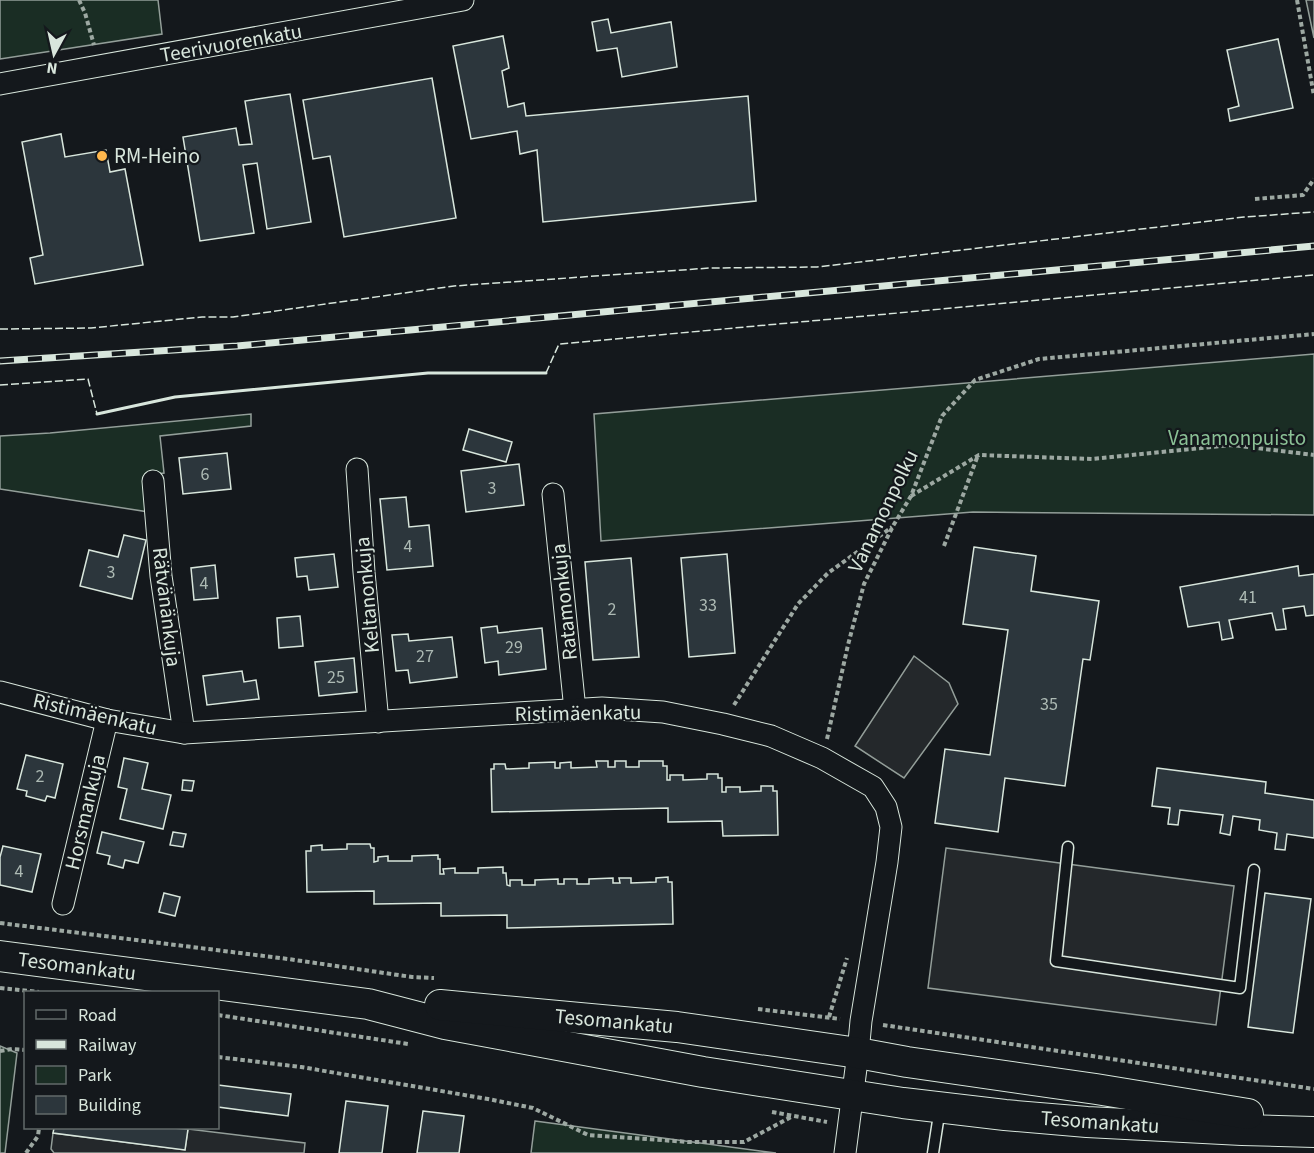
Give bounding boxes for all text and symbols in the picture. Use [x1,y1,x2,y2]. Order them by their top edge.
street label: Teerivuorenkatu [158,16,304,70]
north arrow [24,24,84,84]
text: N [45,56,59,79]
place label: RM-Heino [114,141,200,171]
marker: RM-Heino [95,149,109,163]
park label: Vanamonpuisto [1168,423,1306,453]
street label: Vanamonpolku [840,445,926,577]
house number: 6 [201,462,210,487]
house number: 3 [488,476,497,501]
house number: 4 [404,534,413,559]
street label: Keltanonkuja [347,536,387,654]
street label: Ratamonkuja [543,542,585,662]
street label: Rätvänänkuja [145,546,189,668]
house number: 3 [107,560,116,585]
house number: 4 [200,571,209,596]
house number: 41 [1239,585,1257,610]
house number: 33 [699,593,717,618]
house number: 2 [608,597,617,622]
house number: 29 [505,635,523,660]
house number: 27 [416,644,434,669]
house number: 25 [327,665,345,690]
street label: Ristimäenkatu [30,685,160,743]
house number: 35 [1040,692,1058,717]
street label: Ristimäenkatu [514,697,642,729]
street label: Horsmankuja [57,751,113,873]
house number: 2 [36,764,45,789]
house number: 4 [15,859,24,884]
street label: Tesomankatu [16,944,138,988]
legend [24,991,219,1129]
street label: Tesomankatu [553,1001,675,1041]
text: Road [78,1003,117,1028]
text: Railway [78,1033,137,1058]
text: Park [78,1063,112,1088]
text: Building [78,1093,141,1118]
street label: Tesomankatu [1040,1103,1160,1141]

